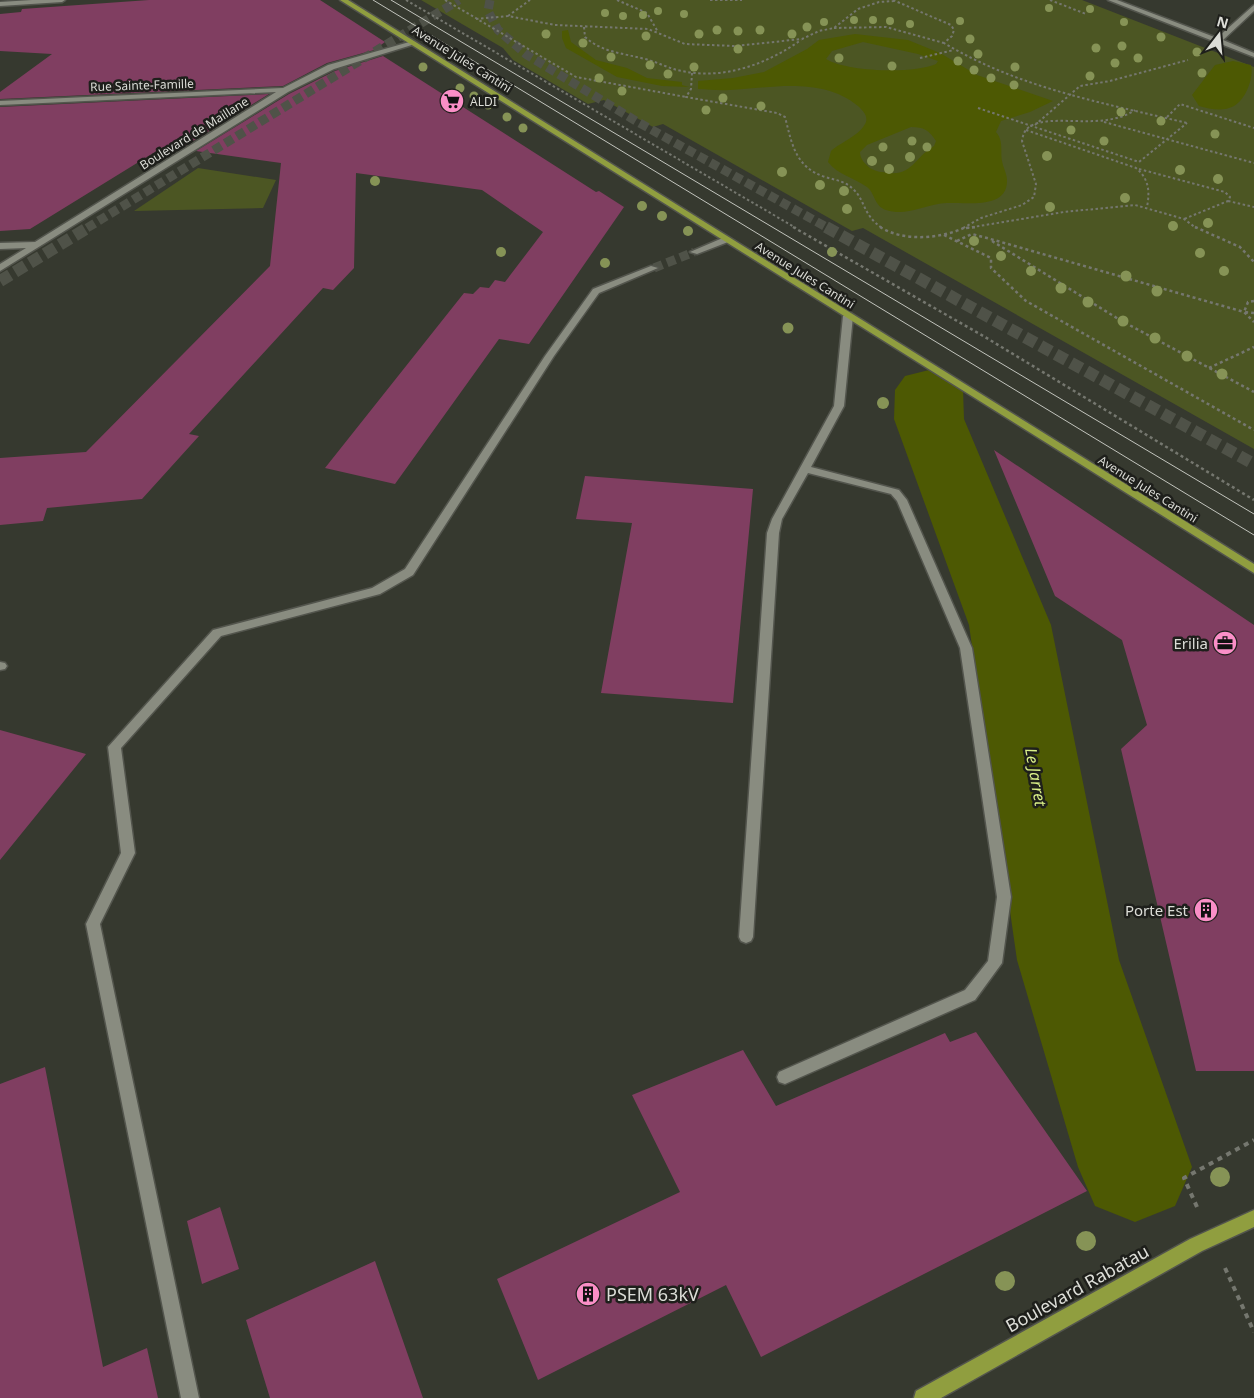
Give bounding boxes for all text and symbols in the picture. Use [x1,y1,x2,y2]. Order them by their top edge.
north arrow [1194,10,1244,60]
text: N [1215,11,1231,33]
street label: Avenue Jules Cantini [409,21,515,97]
street label: Rue Sainte-Famille [90,75,194,95]
supermarket icon: ALDI [439,88,465,114]
street label: Boulevard de Maillane [136,92,252,173]
place label: ALDI [470,93,497,110]
street label: Avenue Jules Cantini [752,237,858,313]
street label: Avenue Jules Cantini [1095,451,1201,527]
office icon: Erilia [1212,630,1238,656]
place label: Erilia [1173,633,1208,653]
water label: Le Jarret [1020,746,1052,809]
building icon: Porte Est [1193,897,1219,923]
place label: Porte Est [1125,900,1189,920]
street label: Boulevard Rabatau [1001,1239,1153,1337]
building icon: PSEM 63kV [575,1281,601,1307]
place label: PSEM 63kV [606,1282,699,1306]

